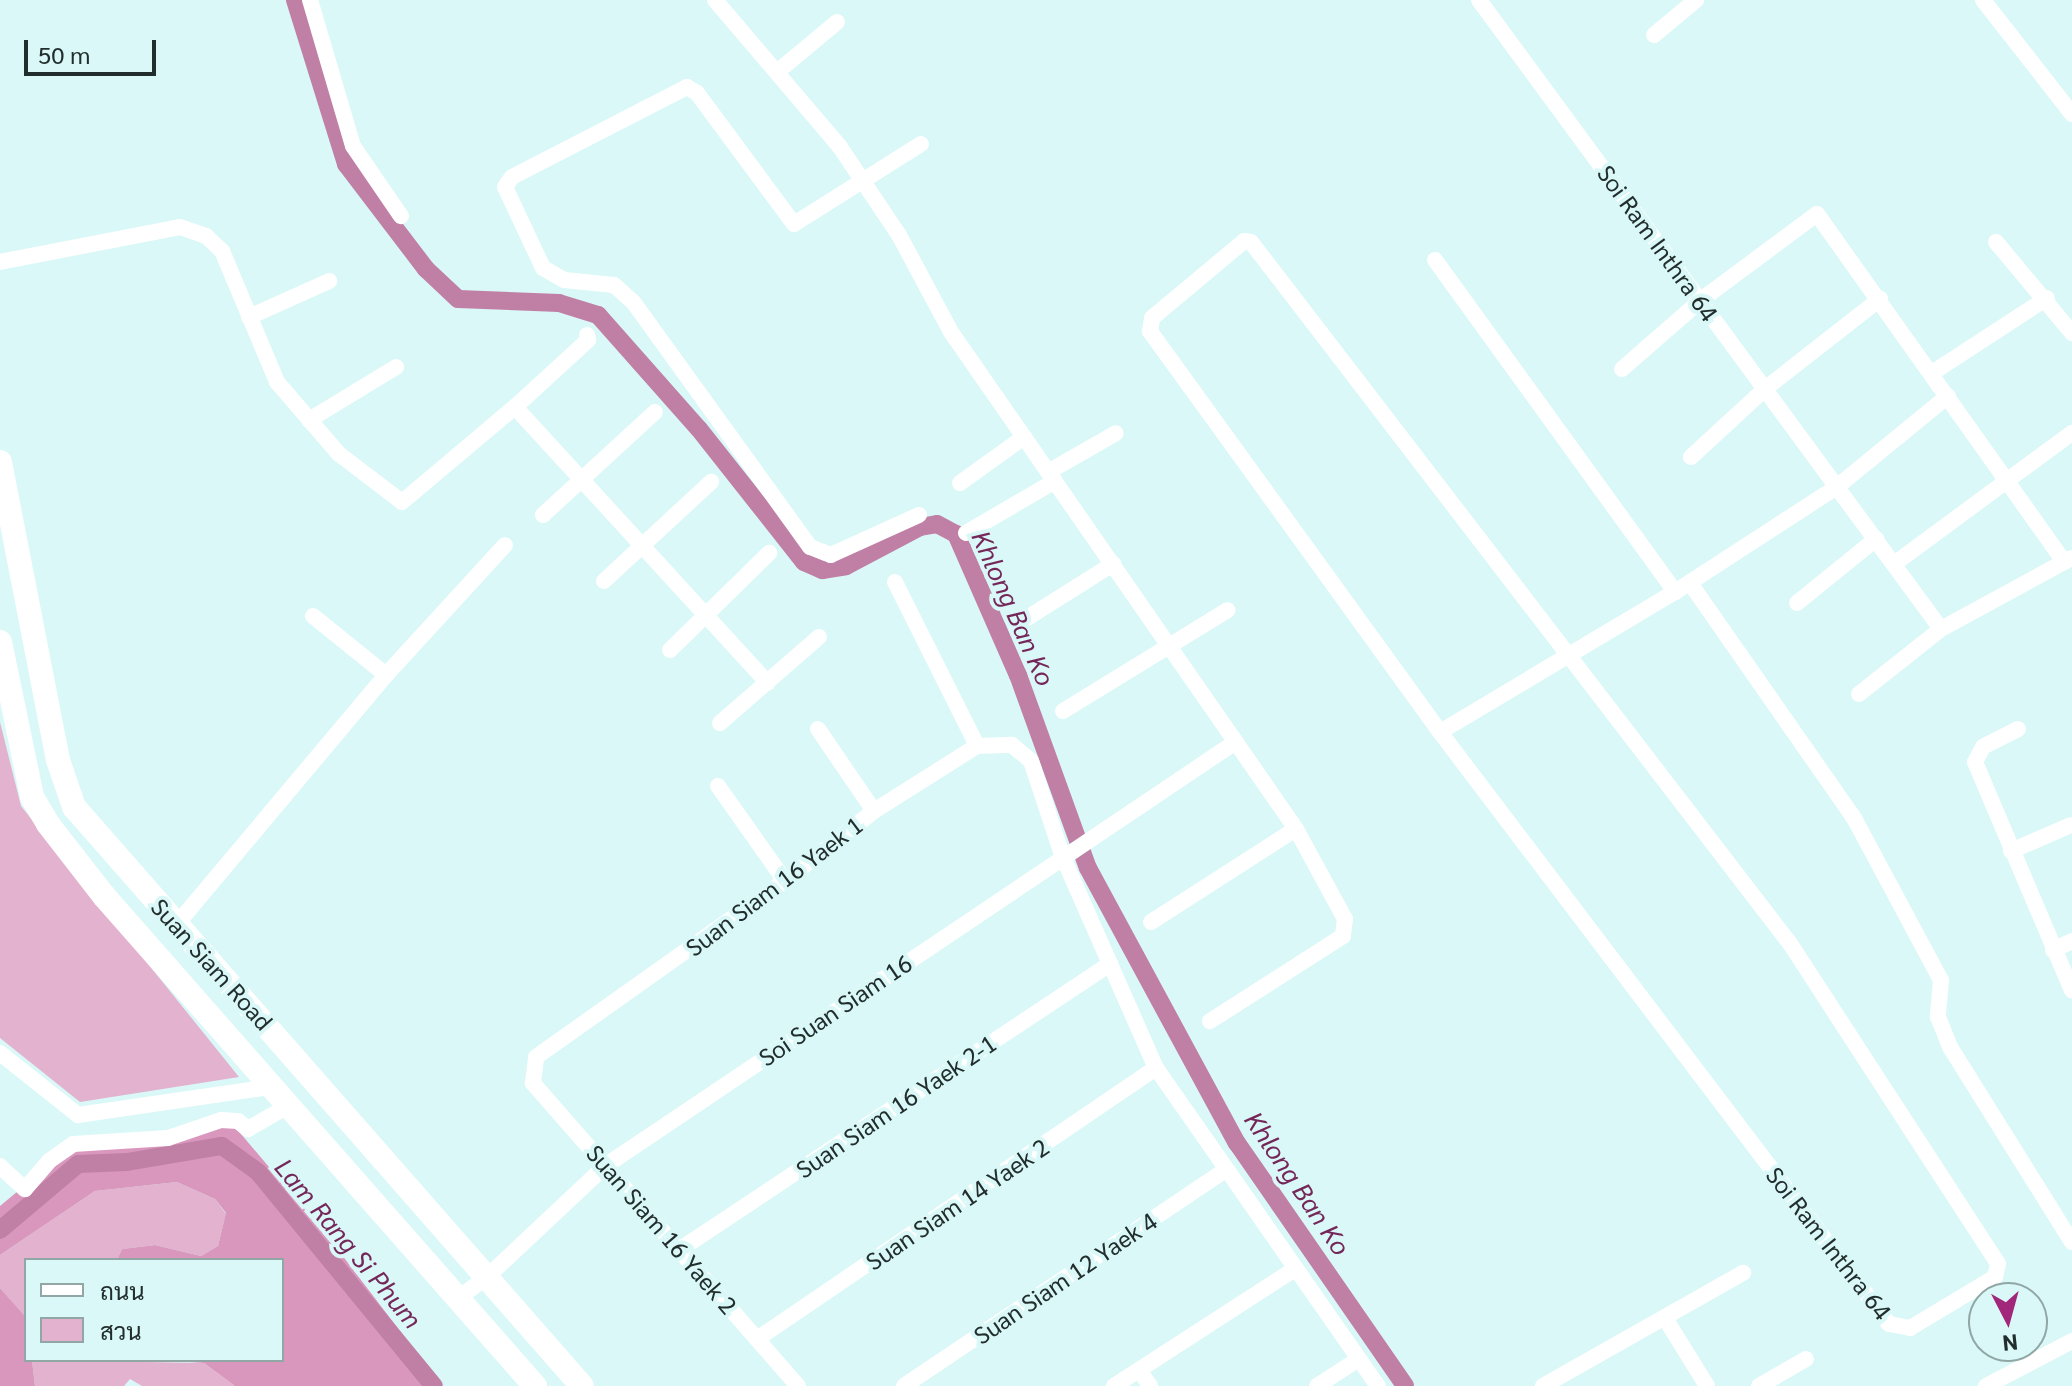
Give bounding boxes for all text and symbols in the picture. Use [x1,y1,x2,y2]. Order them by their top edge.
scale bar [28,24,160,74]
text: 50 m [38,38,90,70]
street label: Soi Ram Inthra 64 [1592,159,1724,327]
water label: Khlong Ban Ko [966,526,1062,690]
street label: Suan Siam 16 Yaek 1 [680,810,868,962]
street label: Suan Siam Road [145,892,279,1036]
street label: Soi Suan Siam 16 [753,948,917,1072]
street label: Suan Siam 16 Yaek 2-1 [790,1028,1002,1184]
water label: Khlong Ban Ko [1239,1105,1357,1261]
street label: Suan Siam 14 Yaek 2 [860,1132,1054,1276]
street label: Suan Siam 16 Yaek 2 [581,1139,743,1319]
water label: Lam Rang Si Phum [269,1152,429,1334]
street label: Soi Ram Inthra 64 [1761,1161,1897,1325]
street label: Suan Siam 12 Yaek 4 [968,1206,1162,1350]
legend [24,1258,284,1362]
text: ถนน [100,1274,145,1306]
north arrow [1968,1282,2048,1362]
text: สวน [100,1314,142,1346]
text: N [2001,1329,2019,1359]

